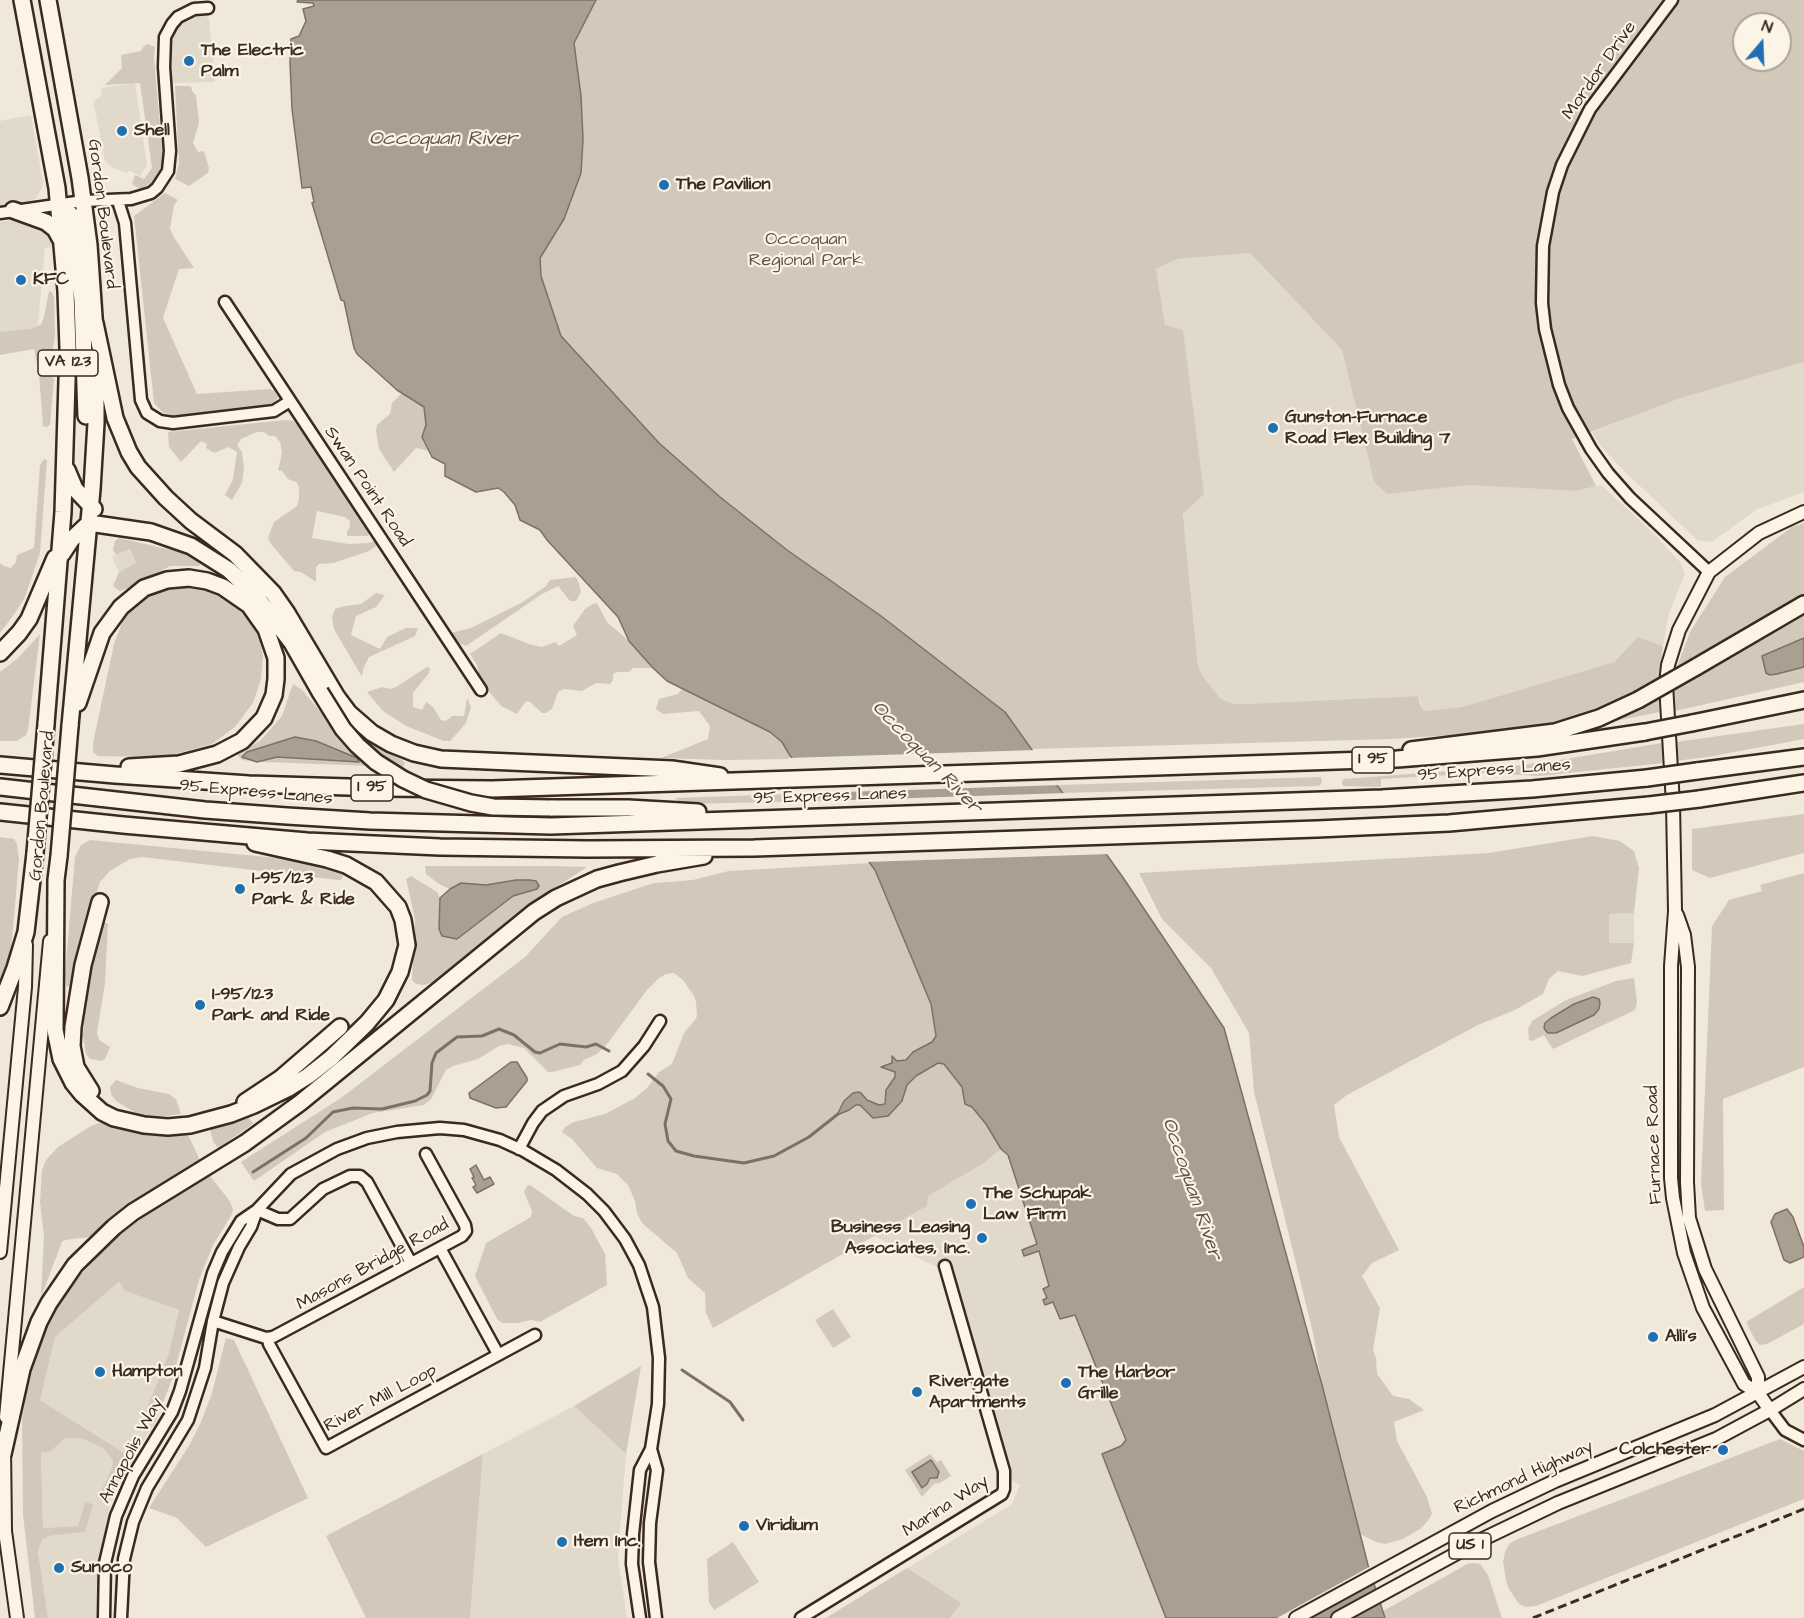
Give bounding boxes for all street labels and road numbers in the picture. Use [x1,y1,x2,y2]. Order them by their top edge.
street label: Mordor Drive [1558,18,1642,124]
street label: Gordon Boulevard [82,138,122,290]
road number: VA 123 [38,350,98,376]
street label: Swan Point Road [319,423,415,551]
street label: Gordon Boulevard [26,730,60,882]
road number: I 95 [1352,747,1394,773]
street label: 95 Express Lanes [1417,755,1571,787]
road number: I 95 [351,775,393,801]
street label: 95 Express Lanes [179,776,333,810]
street label: 95 Express Lanes [753,784,907,810]
street label: Furnace Road [1642,1085,1668,1205]
street label: Masons Bridge Road [293,1214,453,1316]
street label: River Mill Loop [321,1360,441,1438]
street label: Annapolis Way [95,1394,169,1508]
street label: Richmond Highway [1451,1436,1597,1520]
street label: Marina Way [899,1471,993,1543]
road number: US 1 [1449,1533,1491,1559]

